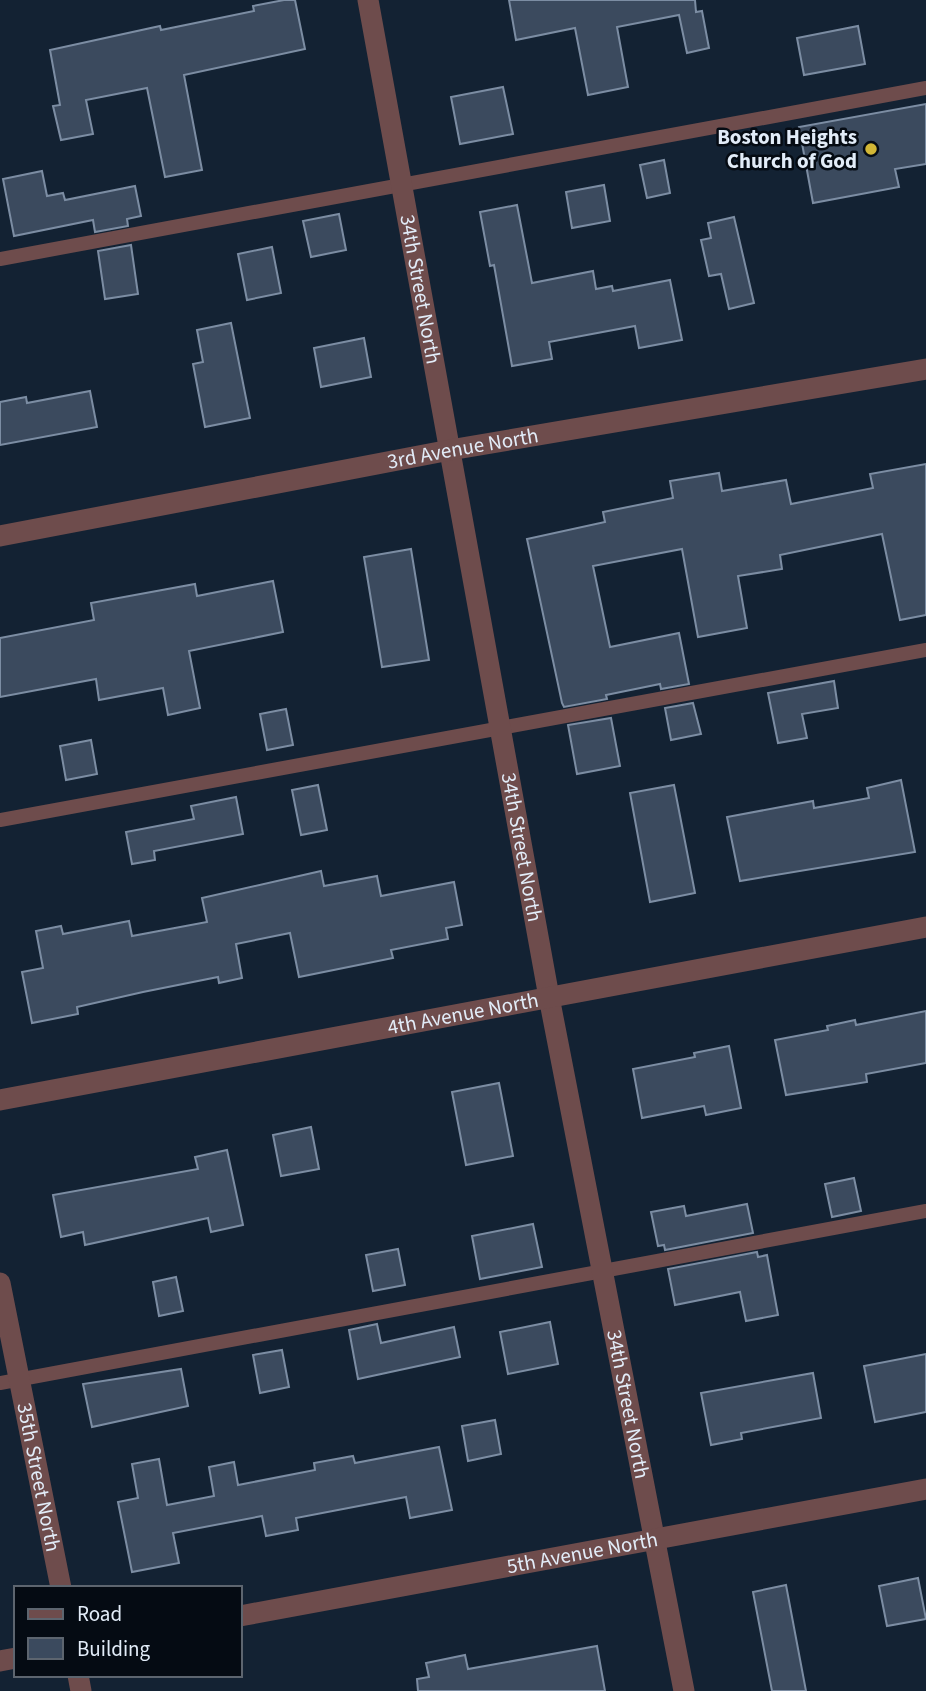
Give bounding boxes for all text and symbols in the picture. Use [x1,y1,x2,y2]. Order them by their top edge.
place label: Boston Heights Church of God [717,122,857,176]
marker: Boston Heights Church of God [863,141,879,157]
street label: 34th Street North [392,212,449,366]
street label: 3rd Avenue North [385,420,541,477]
street label: 34th Street North [494,770,550,924]
street label: 4th Avenue North [385,985,541,1042]
street label: 34th Street North [599,1327,657,1481]
street label: 35th Street North [9,1400,68,1554]
street label: 5th Avenue North [504,1524,660,1581]
legend [14,1586,242,1677]
text: Road [77,1599,122,1629]
text: Building [77,1634,151,1664]

